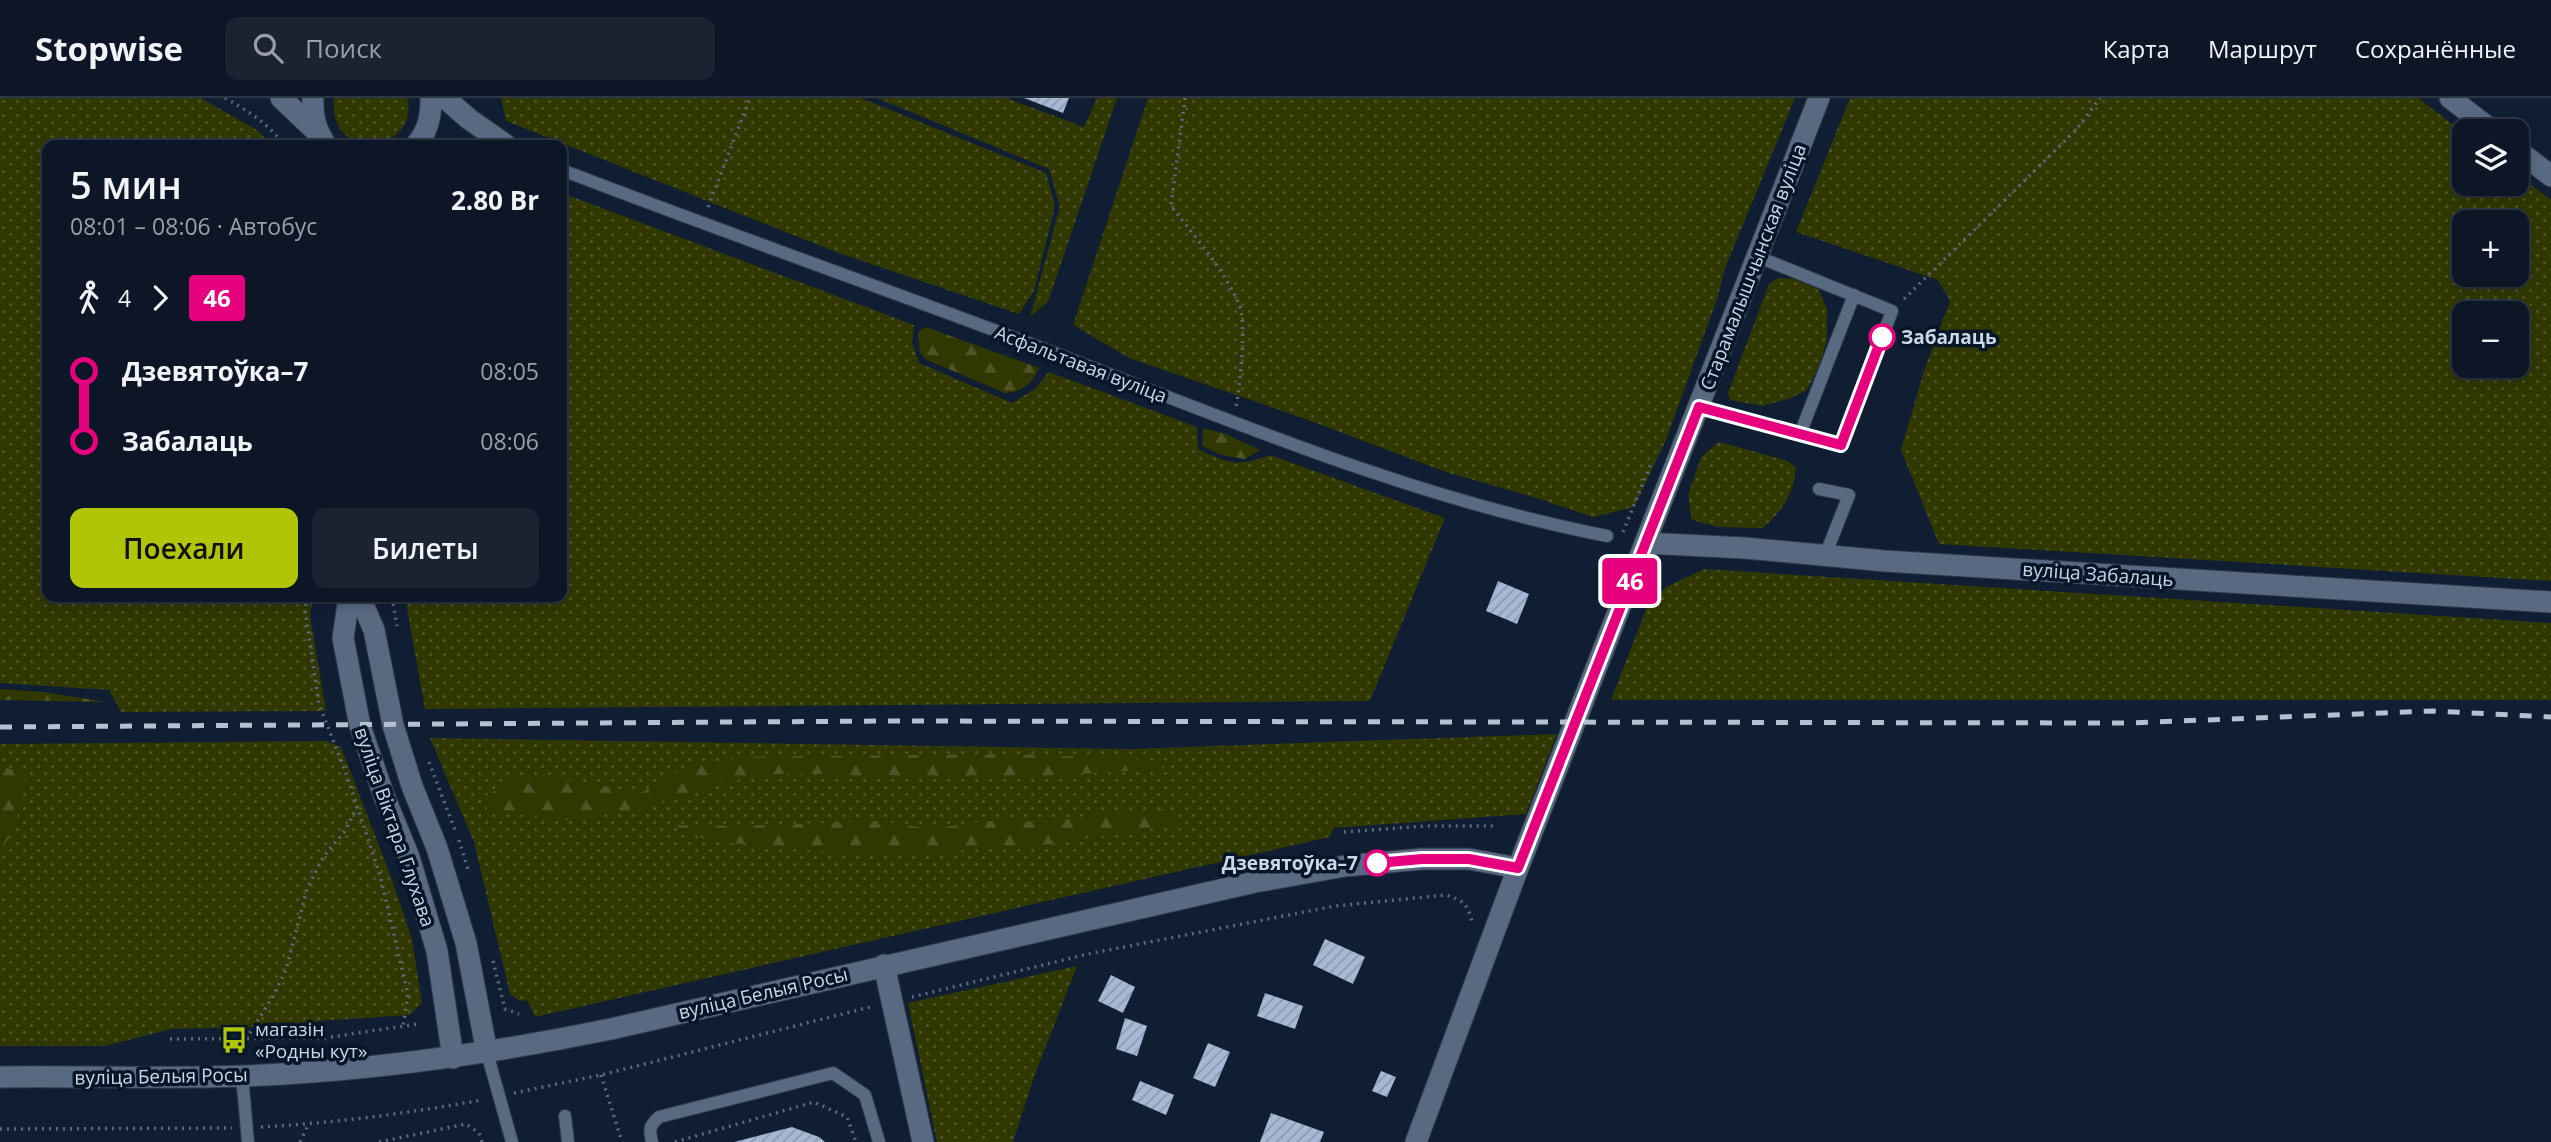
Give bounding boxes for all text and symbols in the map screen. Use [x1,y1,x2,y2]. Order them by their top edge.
search box [225,17,715,80]
text: Stopwise [35,26,183,71]
icon: search [249,29,287,67]
text: Поиск [305,30,382,66]
text: Карта [2103,32,2170,65]
text: Маршрут [2208,32,2317,65]
text: Сохранённые [2355,32,2516,65]
map controls [2452,119,2529,378]
button: layers [2452,119,2529,196]
street label: Старамалышчынская вуліца [1694,140,1812,394]
text: 5 мин [70,158,182,210]
text: 2.80 Br [451,182,539,218]
text: 08:01 – 08:06 · Автобус [70,210,317,242]
button: + [2452,210,2529,287]
icon: walk [70,279,108,317]
icon: forward [141,279,179,317]
text: 46 [203,281,231,314]
text: 4 [118,282,131,314]
button: − [2452,301,2529,378]
street label: Асфальтавая вуліца [991,319,1171,409]
marker: Забалаць [1869,324,1895,350]
place label: Забалаць [1901,324,1997,350]
text: Дзевятоўка–7 [122,353,308,389]
text: 08:05 [480,355,539,387]
text: Забалаць [122,423,253,459]
text: 08:06 [480,425,539,457]
button: Поехали [70,508,298,588]
button: Билеты [312,508,539,588]
street label: вуліца Забалаць [2022,556,2174,592]
line badge: 46 [1598,558,1662,604]
text: 46 [1616,564,1644,597]
street label: вуліца Віктара Глухава [349,724,441,930]
place label: Дзевятоўка–7 [1222,850,1358,876]
marker: Дзевятоўка–7 [1364,850,1390,876]
street label: вуліца Белыя Росы [676,961,850,1025]
place label: магазін «Родны кут» [255,1016,367,1064]
bus stop icon: магазін «Родны кут» [219,1025,249,1055]
street label: вуліца Белыя Росы [74,1061,248,1091]

